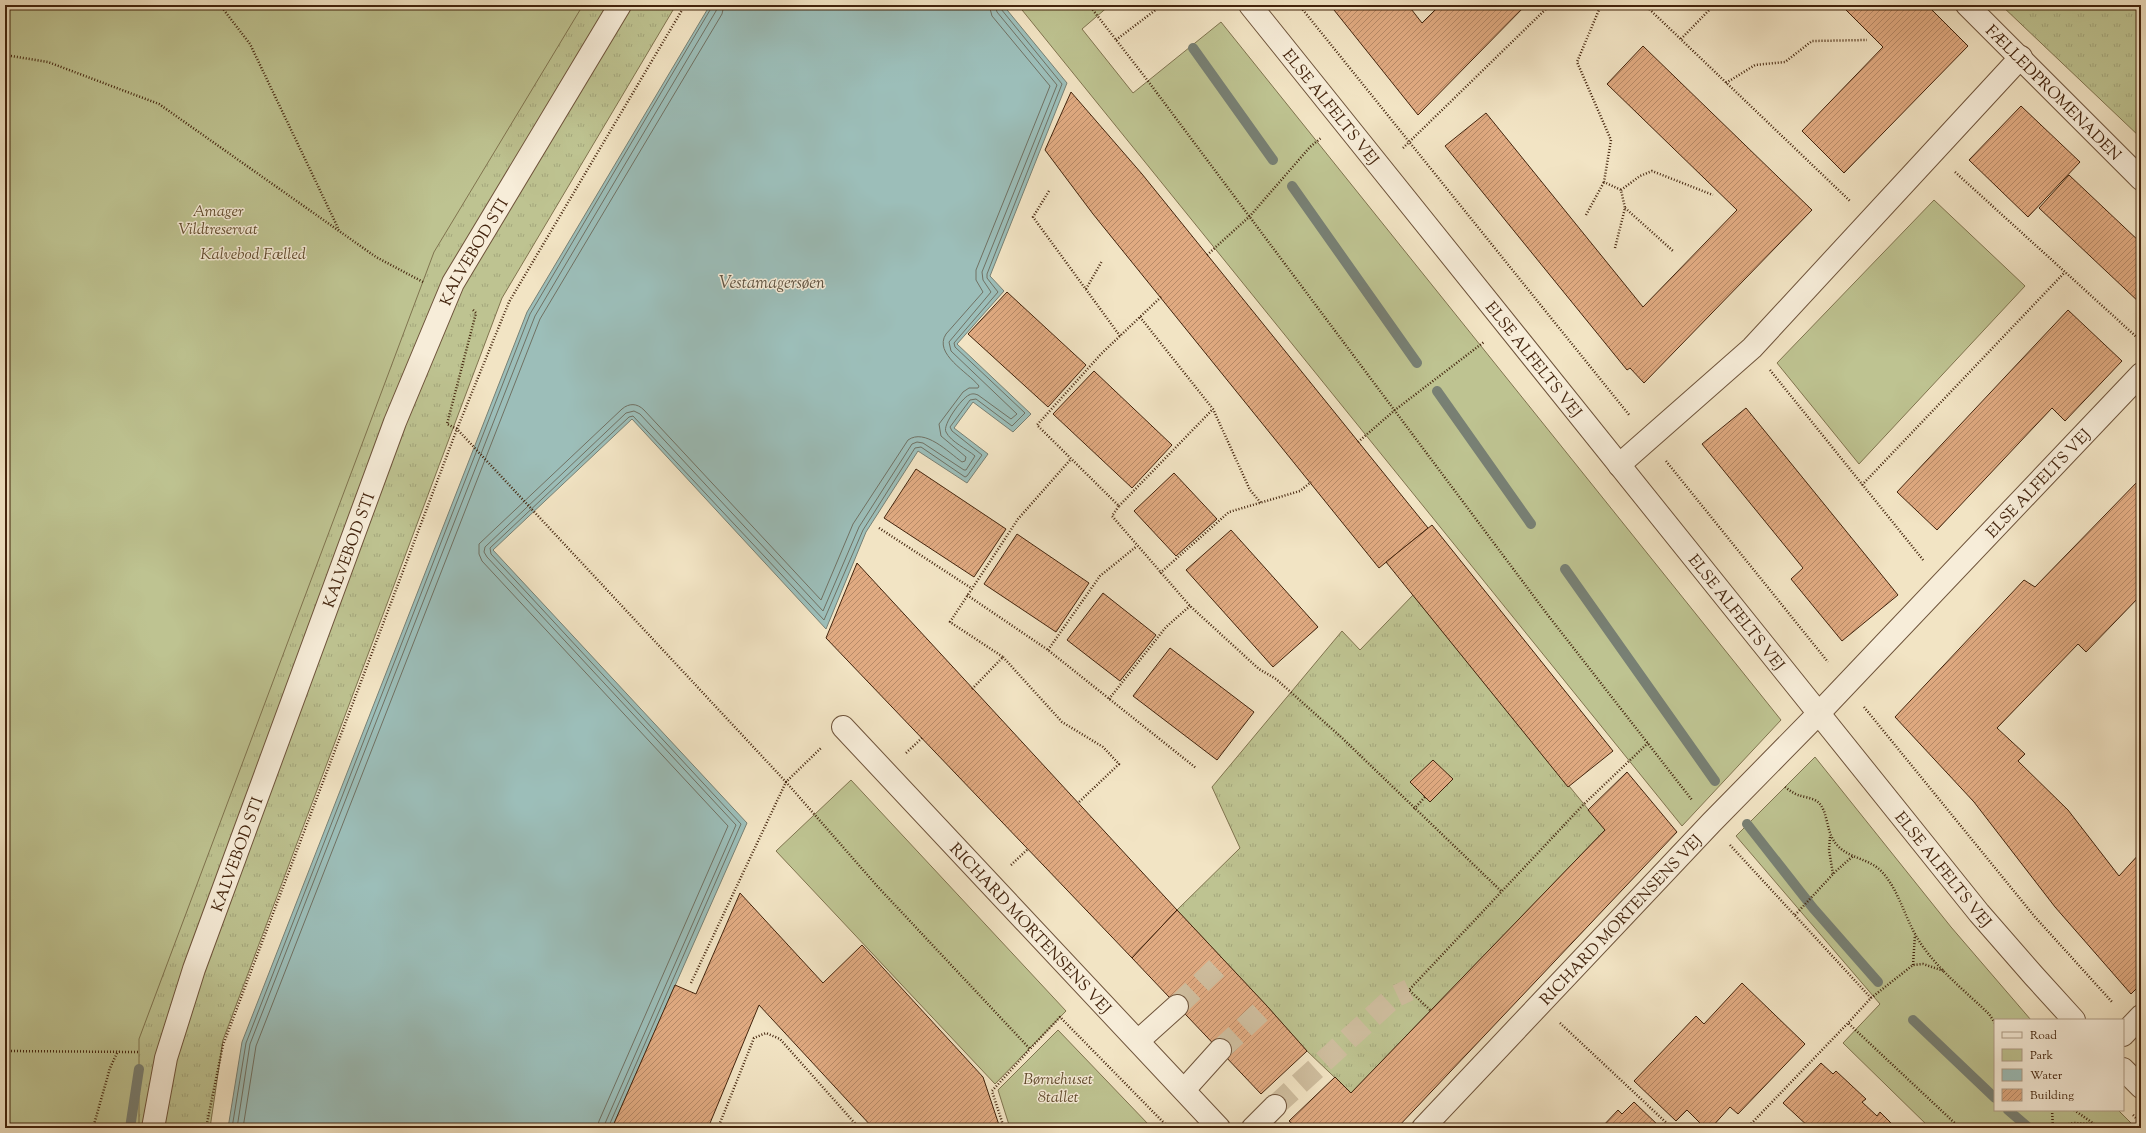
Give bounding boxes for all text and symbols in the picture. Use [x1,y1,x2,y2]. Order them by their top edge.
street label: FÆLLEDPROMENADEN [1979,21,2126,167]
street label: ELSE ALFELTS VEJ [1276,45,1383,171]
street label: KALVEBOD STI [436,195,515,310]
park label: Amager Vildtreservat [178,201,258,242]
park label: Kalvebod Fælled [200,244,306,267]
water label: Vestamagersøen [719,272,825,296]
street label: ELSE ALFELTS VEJ [1479,298,1586,424]
street label: ELSE ALFELTS VEJ [1982,425,2097,544]
street label: KALVEBOD STI [319,490,382,611]
street label: ELSE ALFELTS VEJ [1681,550,1789,676]
street label: KALVEBOD STI [207,794,270,916]
street label: ELSE ALFELTS VEJ [1888,808,1996,934]
street label: RICHARD MORTENSENS VEJ [1536,830,1708,1011]
street label: RICHARD MORTENSENS VEJ [943,839,1116,1020]
legend [1994,1019,2124,1111]
text: Road [2030,1027,2057,1045]
text: Park [2030,1047,2053,1065]
text: Water [2030,1067,2063,1085]
park label: Børnehuset 8tallet [1023,1069,1093,1110]
text: Building [2030,1087,2074,1105]

